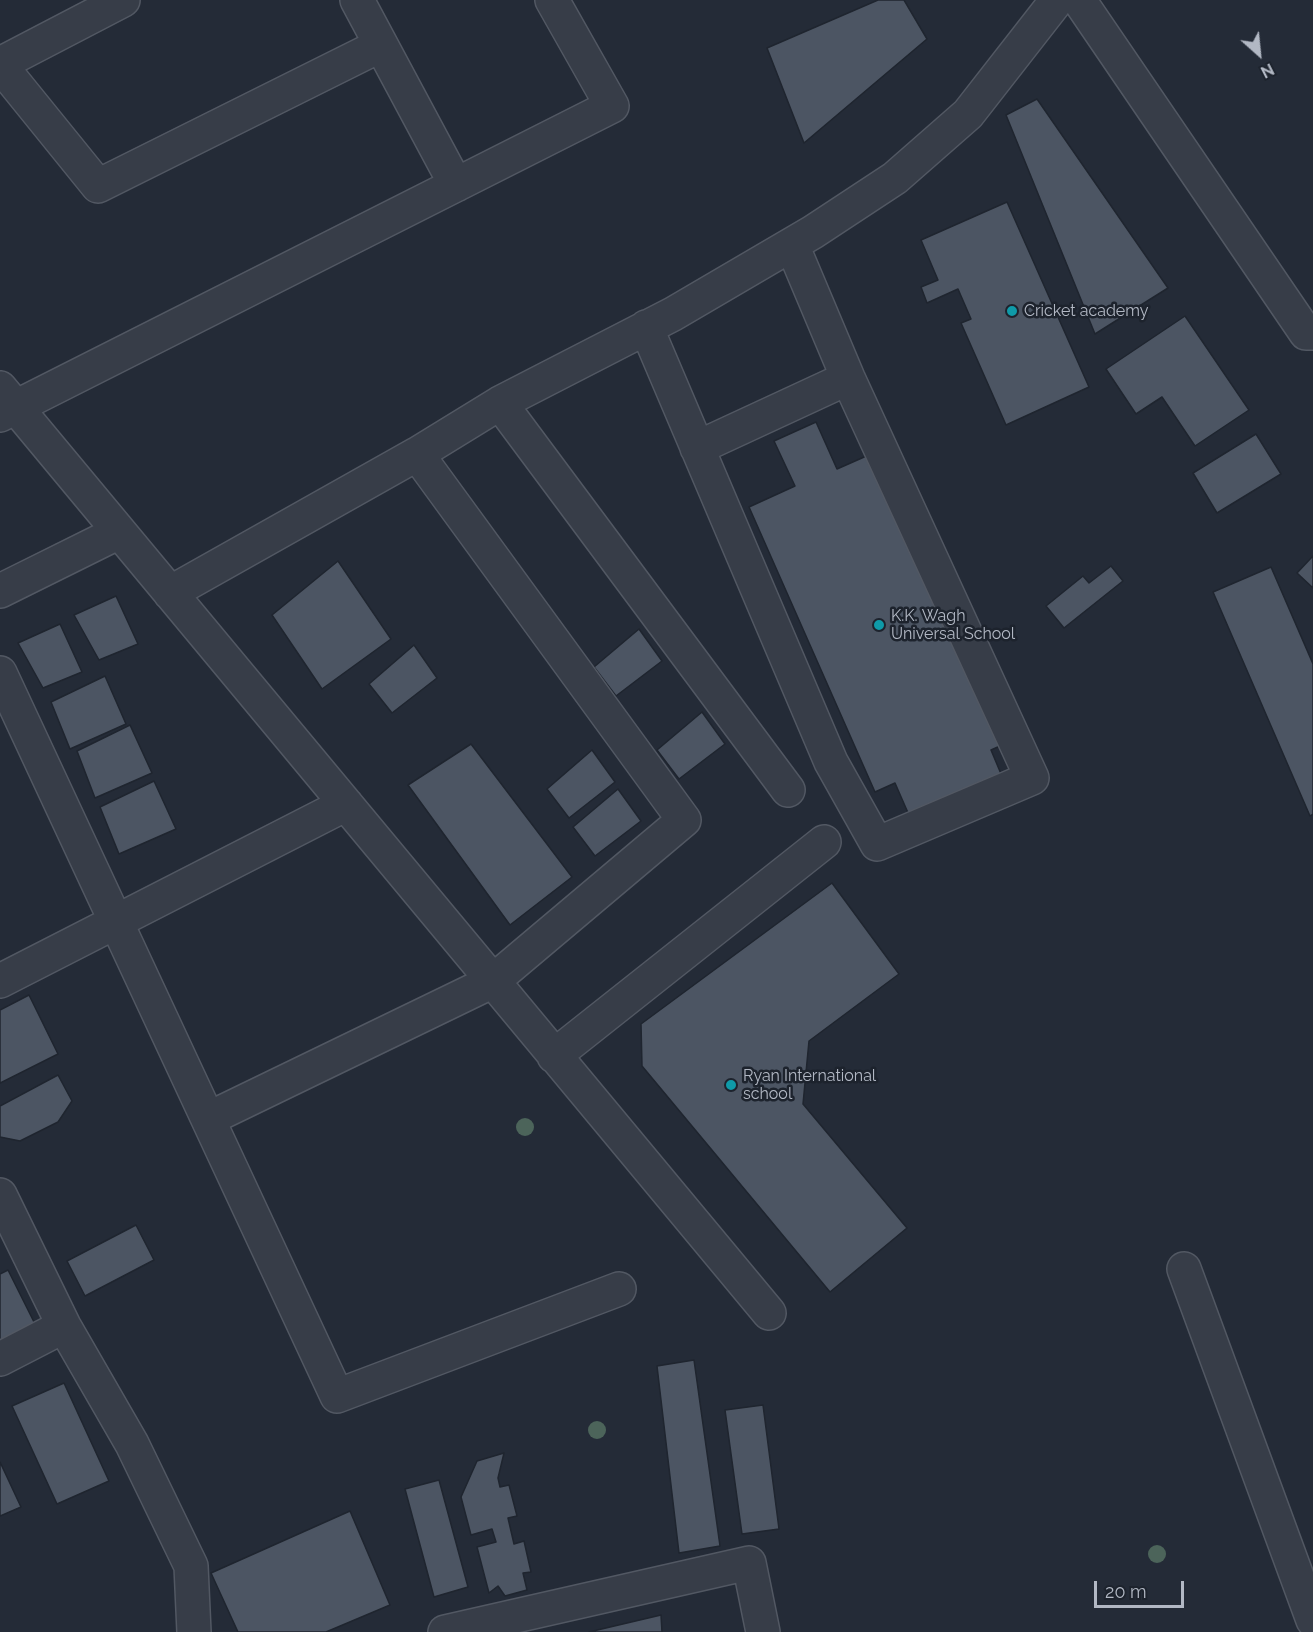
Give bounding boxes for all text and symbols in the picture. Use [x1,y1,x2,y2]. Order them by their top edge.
north arrow [1229,24,1289,84]
text: N [1258,59,1277,82]
place label: Cricket academy [1024,301,1148,321]
marker: Cricket academy [1005,304,1019,318]
place label: K.K. Wagh Universal School [891,606,1015,644]
marker: K.K. Wagh Universal School [872,618,886,632]
place label: Ryan International school [743,1066,876,1104]
marker: Ryan International school [724,1078,738,1092]
scale bar [1097,1569,1187,1607]
text: 20 m [1105,1581,1147,1602]

